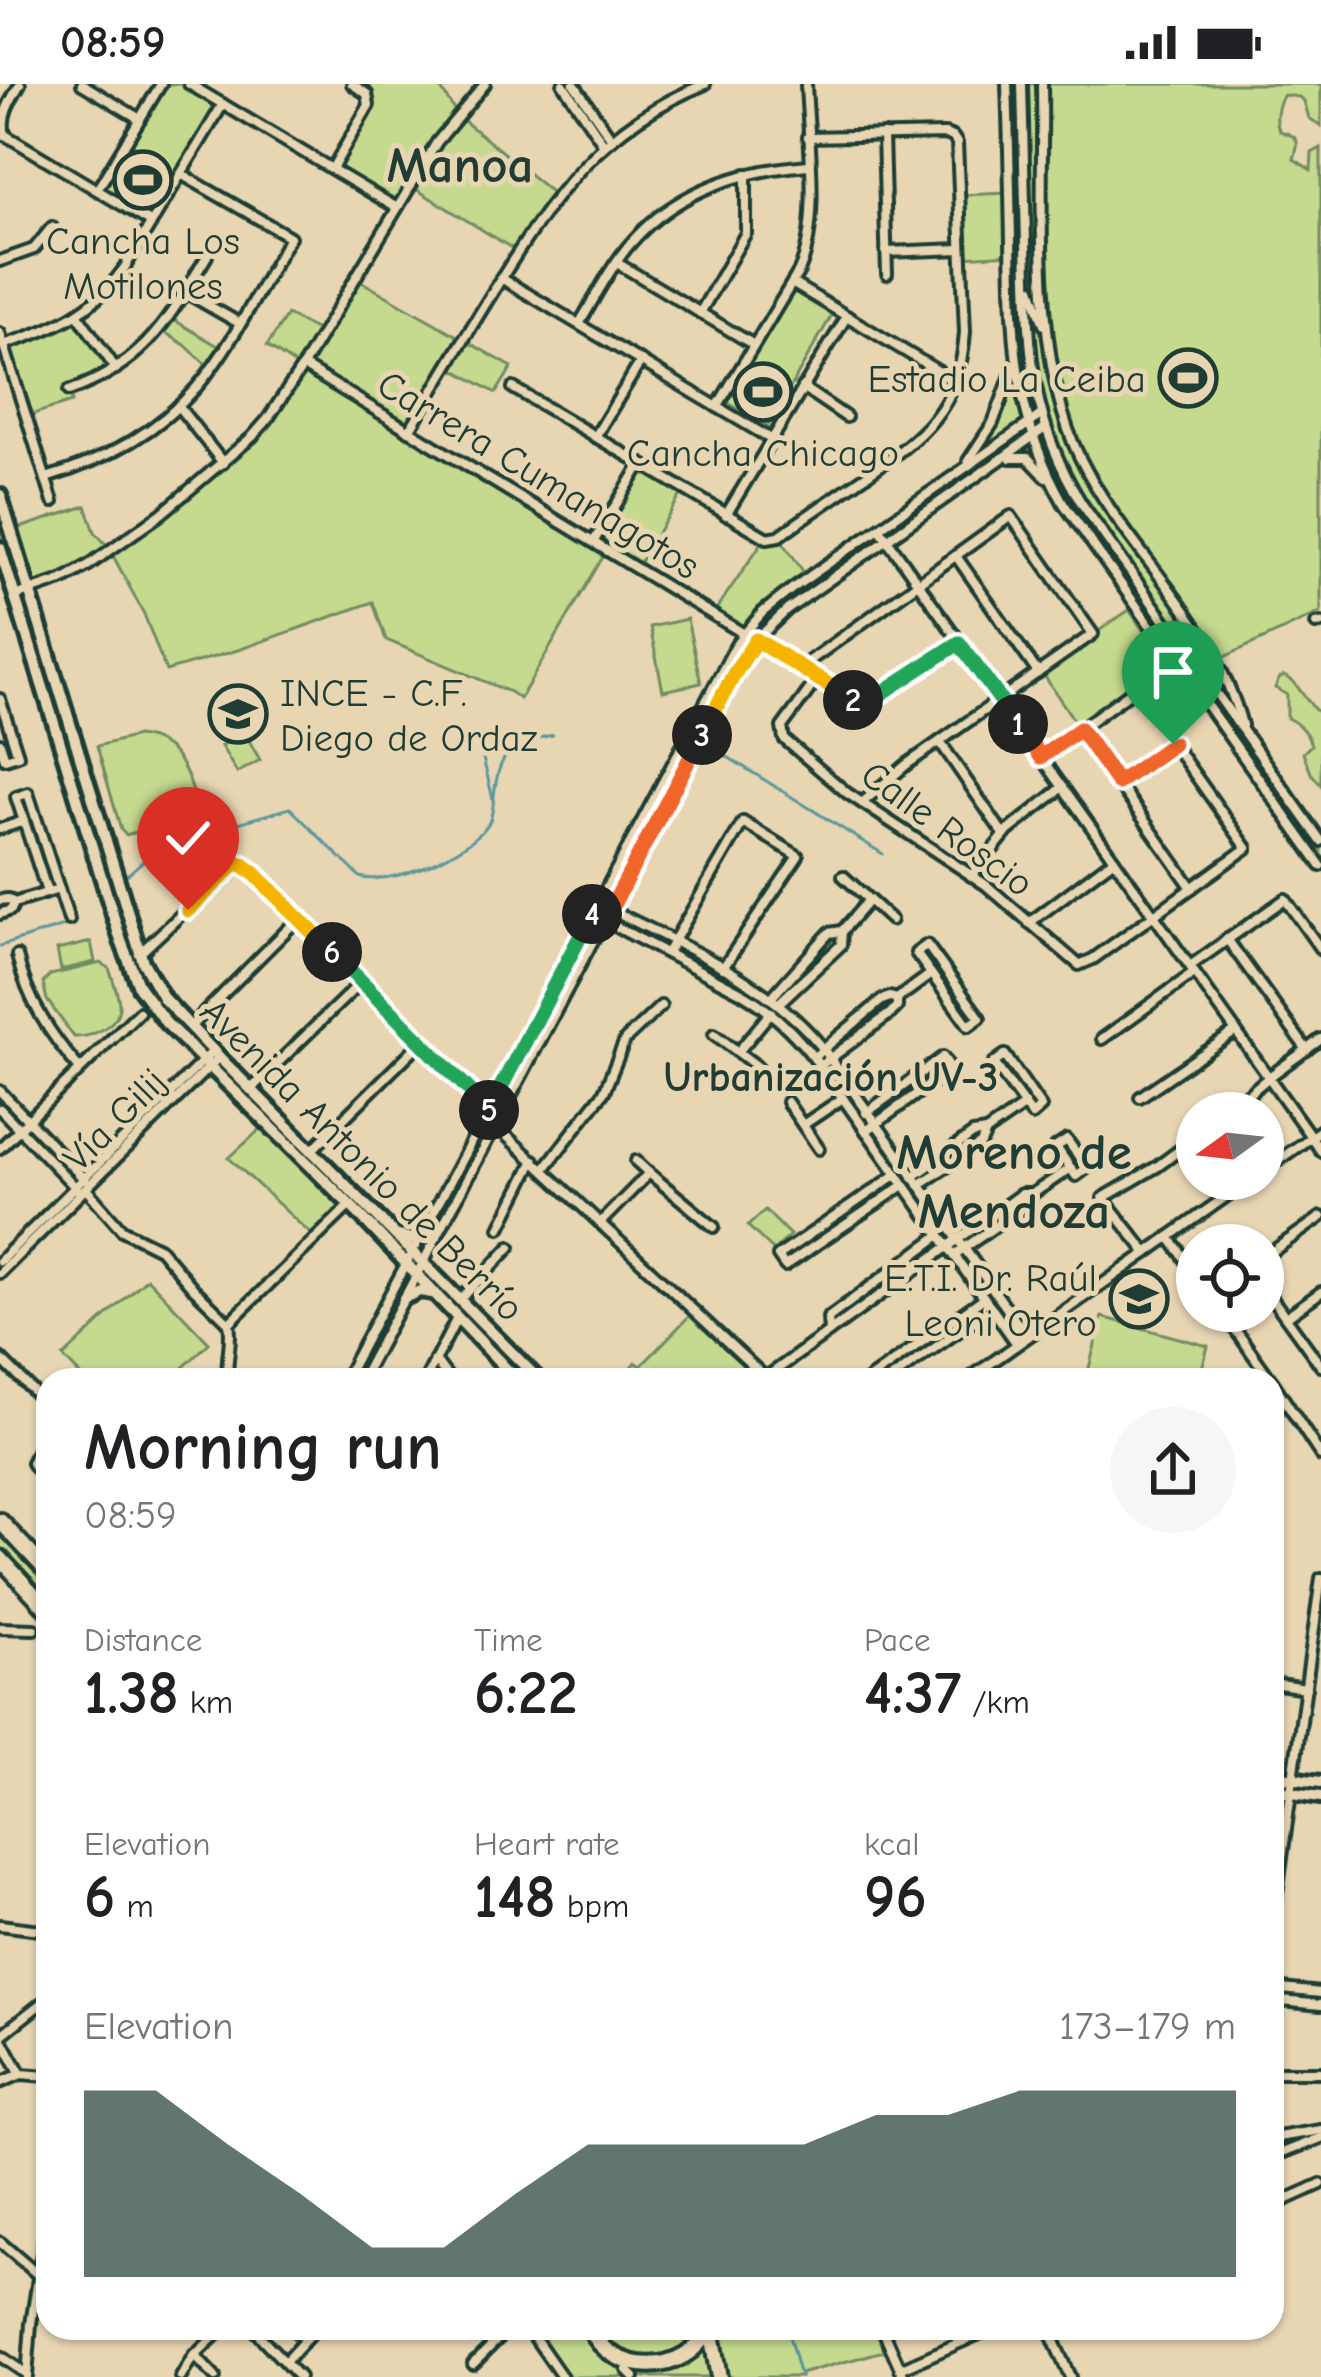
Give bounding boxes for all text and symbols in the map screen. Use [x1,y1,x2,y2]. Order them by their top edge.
text: 08:59 [60,16,166,68]
district label: Manoa [387,136,533,195]
sports icon: Cancha Los Motilones [112,149,174,211]
place label: Cancha Los Motilones [46,219,240,309]
sports icon: Estadio La Ceiba [1157,347,1219,409]
place label: Estadio La Ceiba [868,357,1146,402]
street label: Carrera Cumanagotos [369,361,707,589]
sports icon: Cancha Chicago [732,361,794,423]
place label: Cancha Chicago [627,431,899,476]
pin [1122,621,1224,744]
icon: arrive [1140,639,1206,705]
pin: 2 [823,670,883,730]
place label: INCE - C.F. Diego de Ordaz [280,671,538,761]
text: 2 [845,681,861,719]
school or university icon: INCE - C.F. Diego de Ordaz [207,683,269,745]
pin: 1 [988,694,1048,754]
pin: 3 [672,705,732,765]
text: 1 [1012,705,1024,743]
text: 3 [694,716,710,754]
street label: Calle Roscio [852,752,1042,907]
pin [137,787,239,910]
icon: check [155,805,221,871]
pin: 4 [562,884,622,944]
text: 4 [584,895,600,933]
pin: 6 [302,922,362,982]
text: 6 [323,933,341,971]
street label: Avenida Antonio de Berrío [191,989,533,1331]
district label: Urbanización UV-3 [663,1053,999,1102]
street label: Vía Gilij [54,1059,176,1181]
pin: 5 [459,1080,519,1140]
text: 5 [480,1091,498,1129]
north arrow [1176,1092,1284,1200]
map controls [1176,1092,1284,1332]
district label: Moreno de Mendoza [896,1123,1132,1241]
button: locate [1176,1224,1284,1332]
place label: E.T.I. Dr. Raúl Leoni Otero [884,1256,1097,1346]
school or university icon: E.T.I. Dr. Raúl Leoni Otero [1108,1268,1170,1330]
button: share [1110,1407,1236,1533]
text: Morning run [84,1410,442,1486]
text: 08:59 [84,1493,177,1538]
text: Distance [84,1621,202,1659]
text: Time [474,1621,543,1659]
text: Pace [864,1621,931,1659]
text: 1.38 [84,1659,179,1728]
text: 6:22 [474,1659,578,1728]
text: 4:37 [864,1659,961,1728]
text: km [179,1683,233,1721]
text: /km [961,1683,1030,1721]
text: Elevation [84,1825,210,1863]
text: Heart rate [474,1825,620,1863]
text: kcal [864,1825,919,1863]
text: 6 [84,1863,115,1932]
text: 148 [474,1863,556,1932]
text: 96 [864,1863,927,1932]
text: m [115,1887,154,1925]
text: bpm [556,1887,629,1925]
text: Elevation [84,2004,233,2049]
text: 173–179 m [1059,2004,1236,2049]

